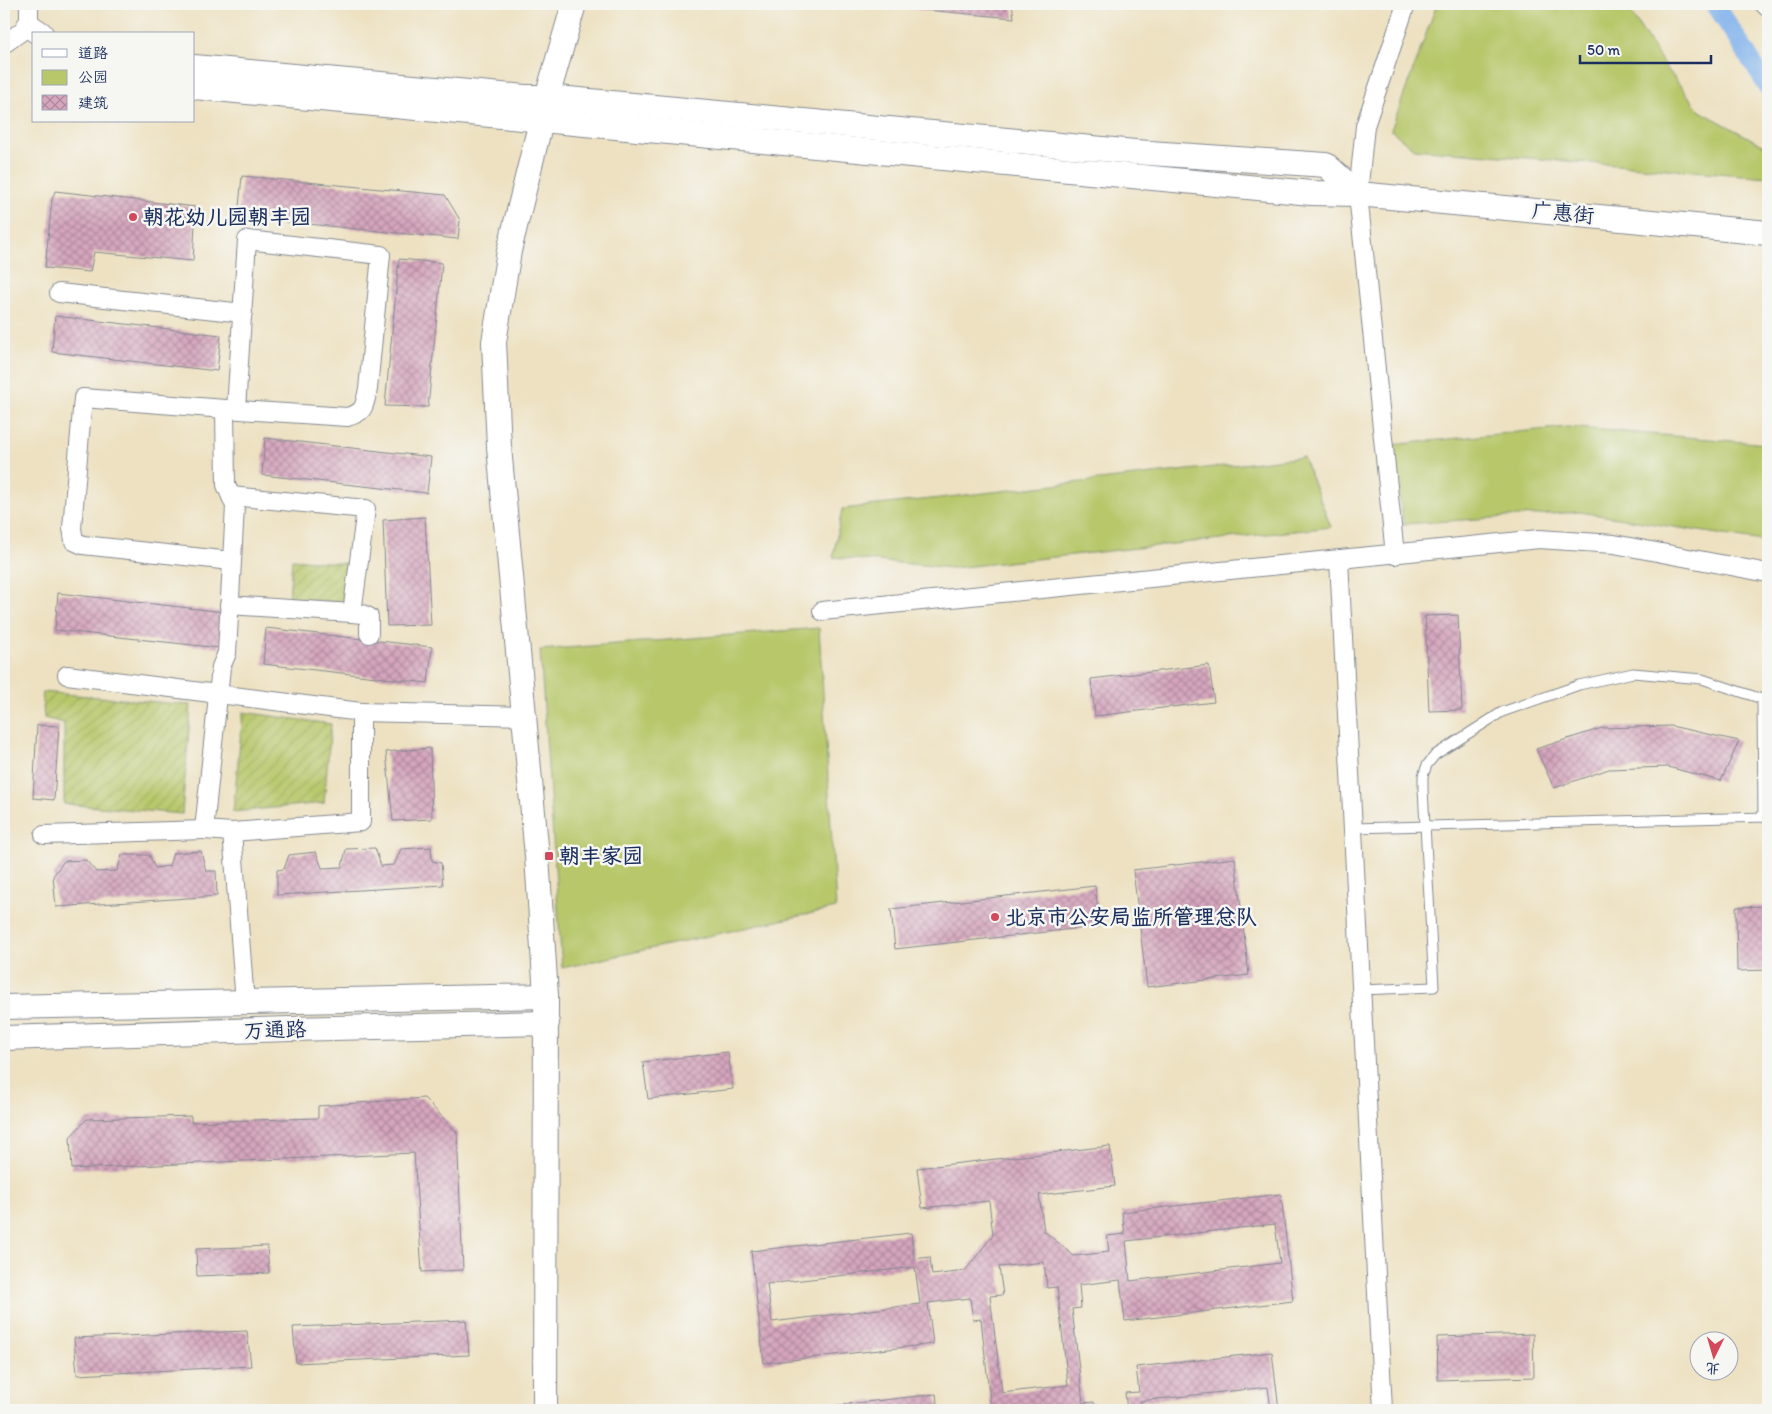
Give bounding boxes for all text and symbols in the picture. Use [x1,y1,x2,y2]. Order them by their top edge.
legend [32,32,195,122]
scale bar [1580,32,1711,64]
text: 50 m [1587,41,1620,59]
text: 道路 [78,44,108,62]
text: 公园 [78,68,108,86]
text: 建筑 [78,94,108,112]
street label: 广惠街 [1531,197,1596,228]
place label: 朝花幼儿园朝丰园 [143,204,311,229]
marker: 朝花幼儿园朝丰园 [127,211,139,223]
place label: 朝丰家园 [559,843,643,868]
marker: 朝丰家园 [543,850,555,862]
place label: 北京市公安局监所管理总队 [1005,904,1257,929]
marker: 北京市公安局监所管理总队 [989,911,1001,923]
street label: 万通路 [243,1016,307,1043]
north arrow [1690,1332,1740,1382]
text: 北 [1705,1359,1721,1378]

